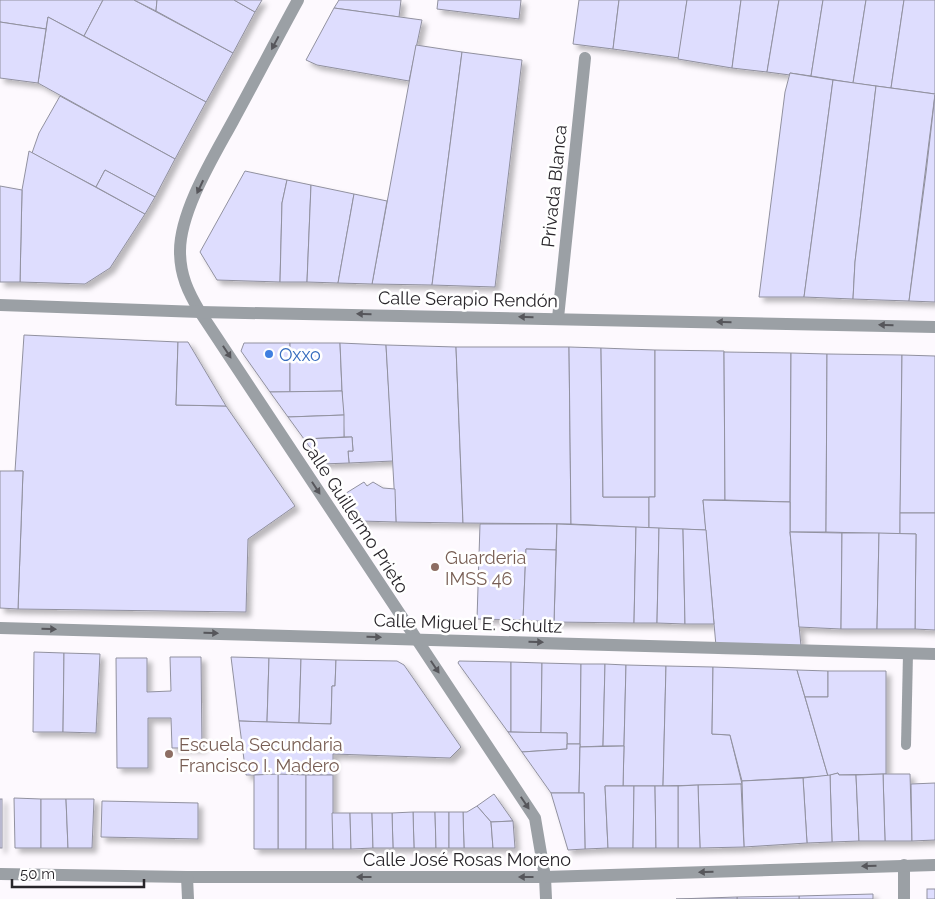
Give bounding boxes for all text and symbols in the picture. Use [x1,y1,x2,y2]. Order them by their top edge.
one-way arrow [271,36,279,50]
street label: Privada Blanca [537,124,571,248]
one-way arrow [195,180,203,194]
street label: Calle Serapio Rendón [378,287,558,311]
one-way arrow [356,310,372,318]
one-way arrow [518,313,534,321]
one-way arrow [716,317,732,325]
one-way arrow [878,321,894,329]
place label: Oxxo [279,344,321,365]
one-way arrow [222,346,232,359]
marker: Oxxo [263,348,275,360]
street label: Calle Guillermo Prieto [297,433,413,597]
one-way arrow [311,481,321,495]
place label: Guarderia IMSS 46 [445,547,526,589]
marker: Guarderia IMSS 46 [429,561,441,573]
street label: Calle Miguel E. Schultz [373,609,563,637]
one-way arrow [41,625,57,633]
one-way arrow [203,630,219,638]
one-way arrow [366,634,382,642]
one-way arrow [528,638,544,646]
one-way arrow [430,661,440,674]
place label: Escuela Secundaria Francisco I. Madero [179,734,343,776]
marker: Escuela Secundaria Francisco I. Madero [163,748,175,760]
one-way arrow [520,796,530,809]
street label: Calle José Rosas Moreno [363,849,571,870]
scale bar [12,856,145,888]
one-way arrow [861,863,877,871]
text: 50 m [20,865,55,883]
one-way arrow [698,868,714,876]
one-way arrow [356,873,372,881]
one-way arrow [518,873,534,881]

